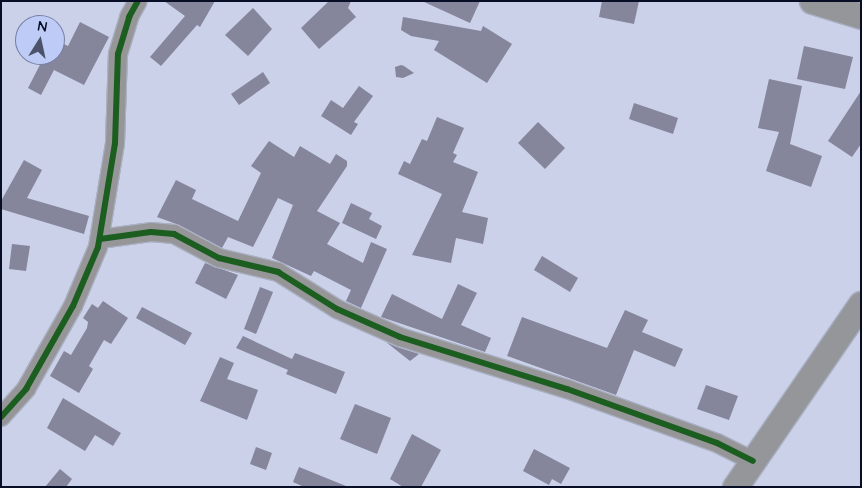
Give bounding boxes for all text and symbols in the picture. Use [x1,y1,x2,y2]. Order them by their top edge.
north arrow [15,15,65,65]
text: N [36,16,49,36]

